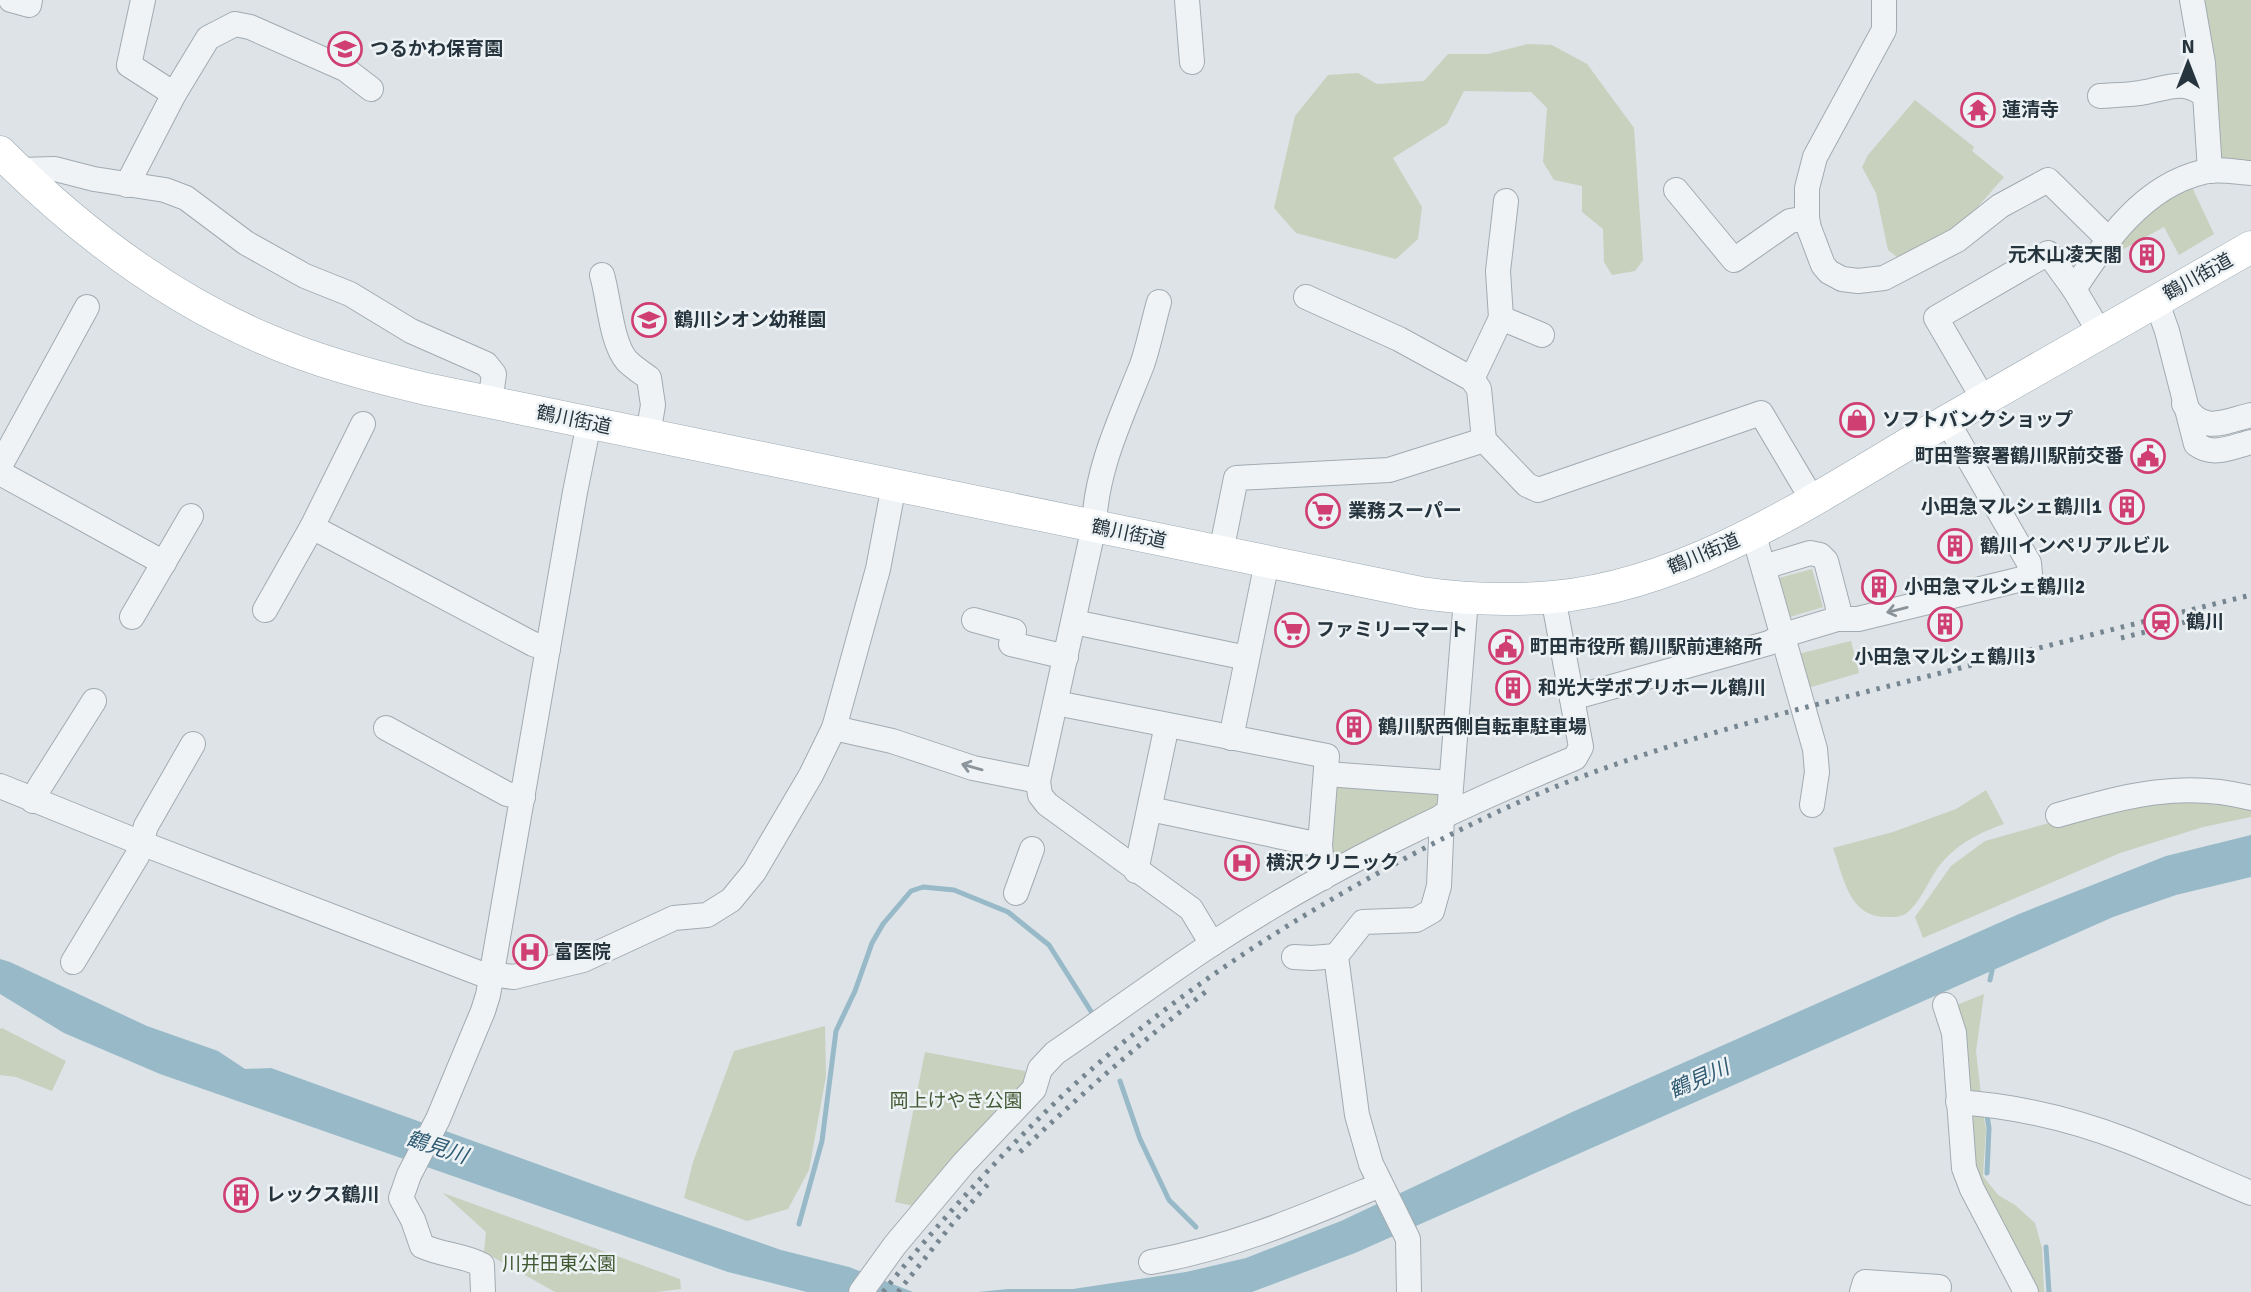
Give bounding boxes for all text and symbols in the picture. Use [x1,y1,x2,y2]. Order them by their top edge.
north arrow [2153,28,2223,98]
school or university icon: つるかわ保育園 [326,30,364,68]
text: N [2181,35,2195,59]
place label: つるかわ保育園 [370,37,503,61]
temple icon: 蓮清寺 [1959,91,1997,129]
place label: 蓮清寺 [2002,98,2059,122]
building icon: 元木山凌天閣 [2128,236,2166,274]
place label: 元木山凌天閣 [2008,243,2122,267]
street label: 鶴川街道 [2159,248,2237,306]
school or university icon: 鶴川シオン幼稚園 [630,301,668,339]
place label: 鶴川シオン幼稚園 [674,308,826,332]
street label: 鶴川街道 [534,400,614,440]
shop icon: ソフトバンクショップ [1838,401,1876,439]
place label: ソフトバンクショップ [1882,408,2073,432]
public building icon: 町田警察署鶴川駅前交番 [2129,437,2167,475]
place label: 町田警察署鶴川駅前交番 [1915,444,2124,468]
building icon: 小田急マルシェ鶴川1 [2108,488,2146,526]
supermarket icon: 業務スーパー [1304,492,1342,530]
place label: 小田急マルシェ鶴川1 [1921,495,2102,519]
place label: 業務スーパー [1348,499,1462,523]
street label: 鶴川街道 [1089,514,1169,554]
building icon: 鶴川インペリアルビル [1936,527,1974,565]
street label: 鶴川街道 [1664,528,1744,580]
place label: 鶴川インペリアルビル [1980,534,2170,558]
building icon: 小田急マルシェ鶴川2 [1860,568,1898,606]
place label: 小田急マルシェ鶴川2 [1904,575,2085,599]
station icon: 鶴川 [2142,603,2180,641]
one-way arrow [1887,604,1909,617]
building icon: 小田急マルシェ鶴川3 [1926,605,1964,643]
place label: 鶴川 [2186,610,2224,634]
supermarket icon: ファミリーマート [1273,611,1311,649]
place label: ファミリーマート [1316,618,1468,642]
public building icon: 町田市役所 鶴川駅前連絡所 [1487,628,1525,666]
place label: 町田市役所 鶴川駅前連絡所 [1530,635,1762,659]
place label: 小田急マルシェ鶴川3 [1854,645,2036,669]
building icon: 和光大学ポプリホール鶴川 [1494,669,1532,707]
place label: 和光大学ポプリホール鶴川 [1538,676,1766,700]
building icon: 鶴川駅西側自転車駐車場 [1335,708,1373,746]
place label: 鶴川駅西側自転車駐車場 [1378,715,1587,739]
one-way arrow [961,759,983,772]
hospital icon: 横沢クリニック [1223,844,1261,882]
place label: 横沢クリニック [1266,851,1399,875]
hospital icon: 富医院 [511,933,549,971]
place label: 富医院 [554,940,611,964]
water label: 鶴見川 [1665,1053,1735,1104]
park label: 岡上けやき公園 [889,1089,1023,1113]
water label: 鶴見川 [403,1125,473,1170]
building icon: レックス鶴川 [222,1176,260,1214]
place label: レックス鶴川 [266,1183,379,1207]
park label: 川井田東公園 [502,1252,616,1276]

